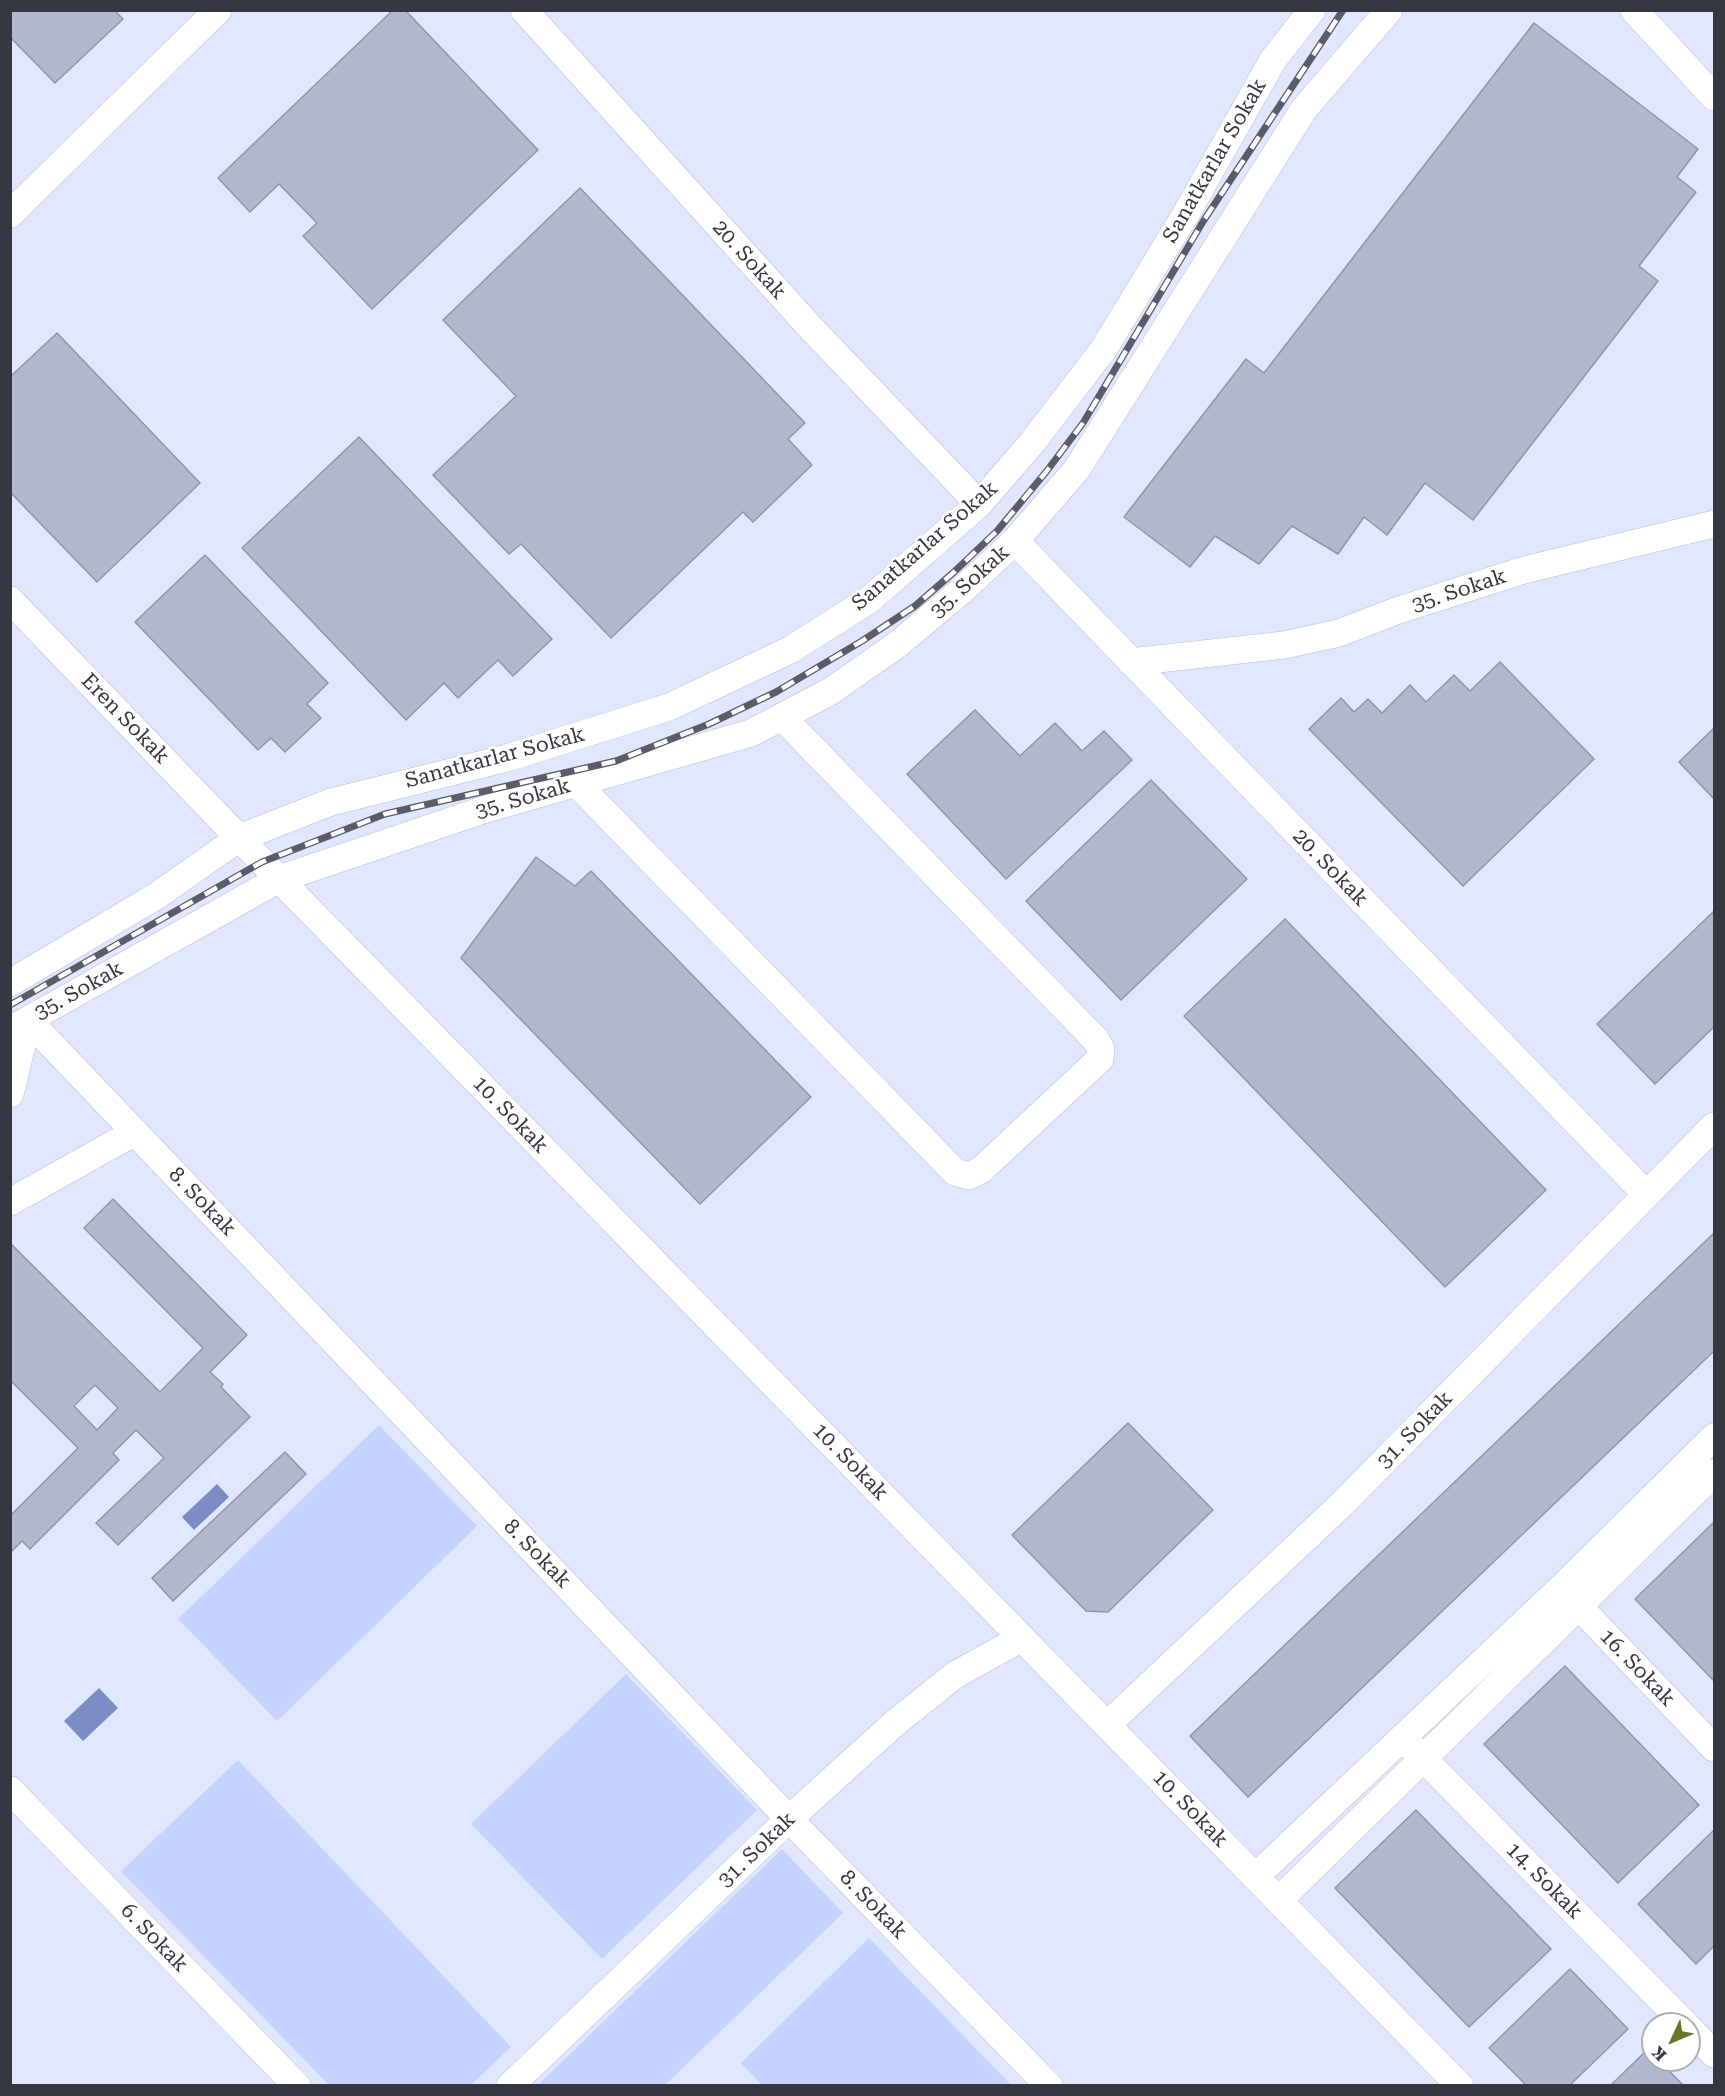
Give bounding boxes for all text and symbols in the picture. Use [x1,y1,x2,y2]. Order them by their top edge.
street label: Sanatkarlar Sokak [1158,75,1272,247]
street label: 20. Sokak [707,215,791,305]
street label: Sanatkarlar Sokak [847,476,1003,616]
street label: 35. Sokak [925,540,1015,624]
street label: 35. Sokak [1409,564,1509,618]
street label: Eren Sokak [76,669,174,769]
street label: Sanatkarlar Sokak [402,722,588,794]
street label: 35. Sokak [473,773,573,825]
street label: 20. Sokak [1287,824,1373,912]
street label: 35. Sokak [30,956,128,1026]
street label: 10. Sokak [467,1071,553,1159]
street label: 8. Sokak [163,1162,241,1242]
street label: 31. Sokak [1372,1386,1458,1474]
street label: 10. Sokak [807,1418,893,1506]
street label: 8. Sokak [498,1514,576,1594]
street label: 16. Sokak [1594,1624,1680,1712]
street label: 10. Sokak [1147,1765,1233,1853]
street label: 31. Sokak [713,1807,801,1893]
street label: 14. Sokak [1501,1838,1587,1924]
street label: 8. Sokak [834,1865,912,1945]
street label: 6. Sokak [115,1898,193,1978]
north arrow [1641,2012,1701,2072]
text: K [1648,2042,1670,2065]

